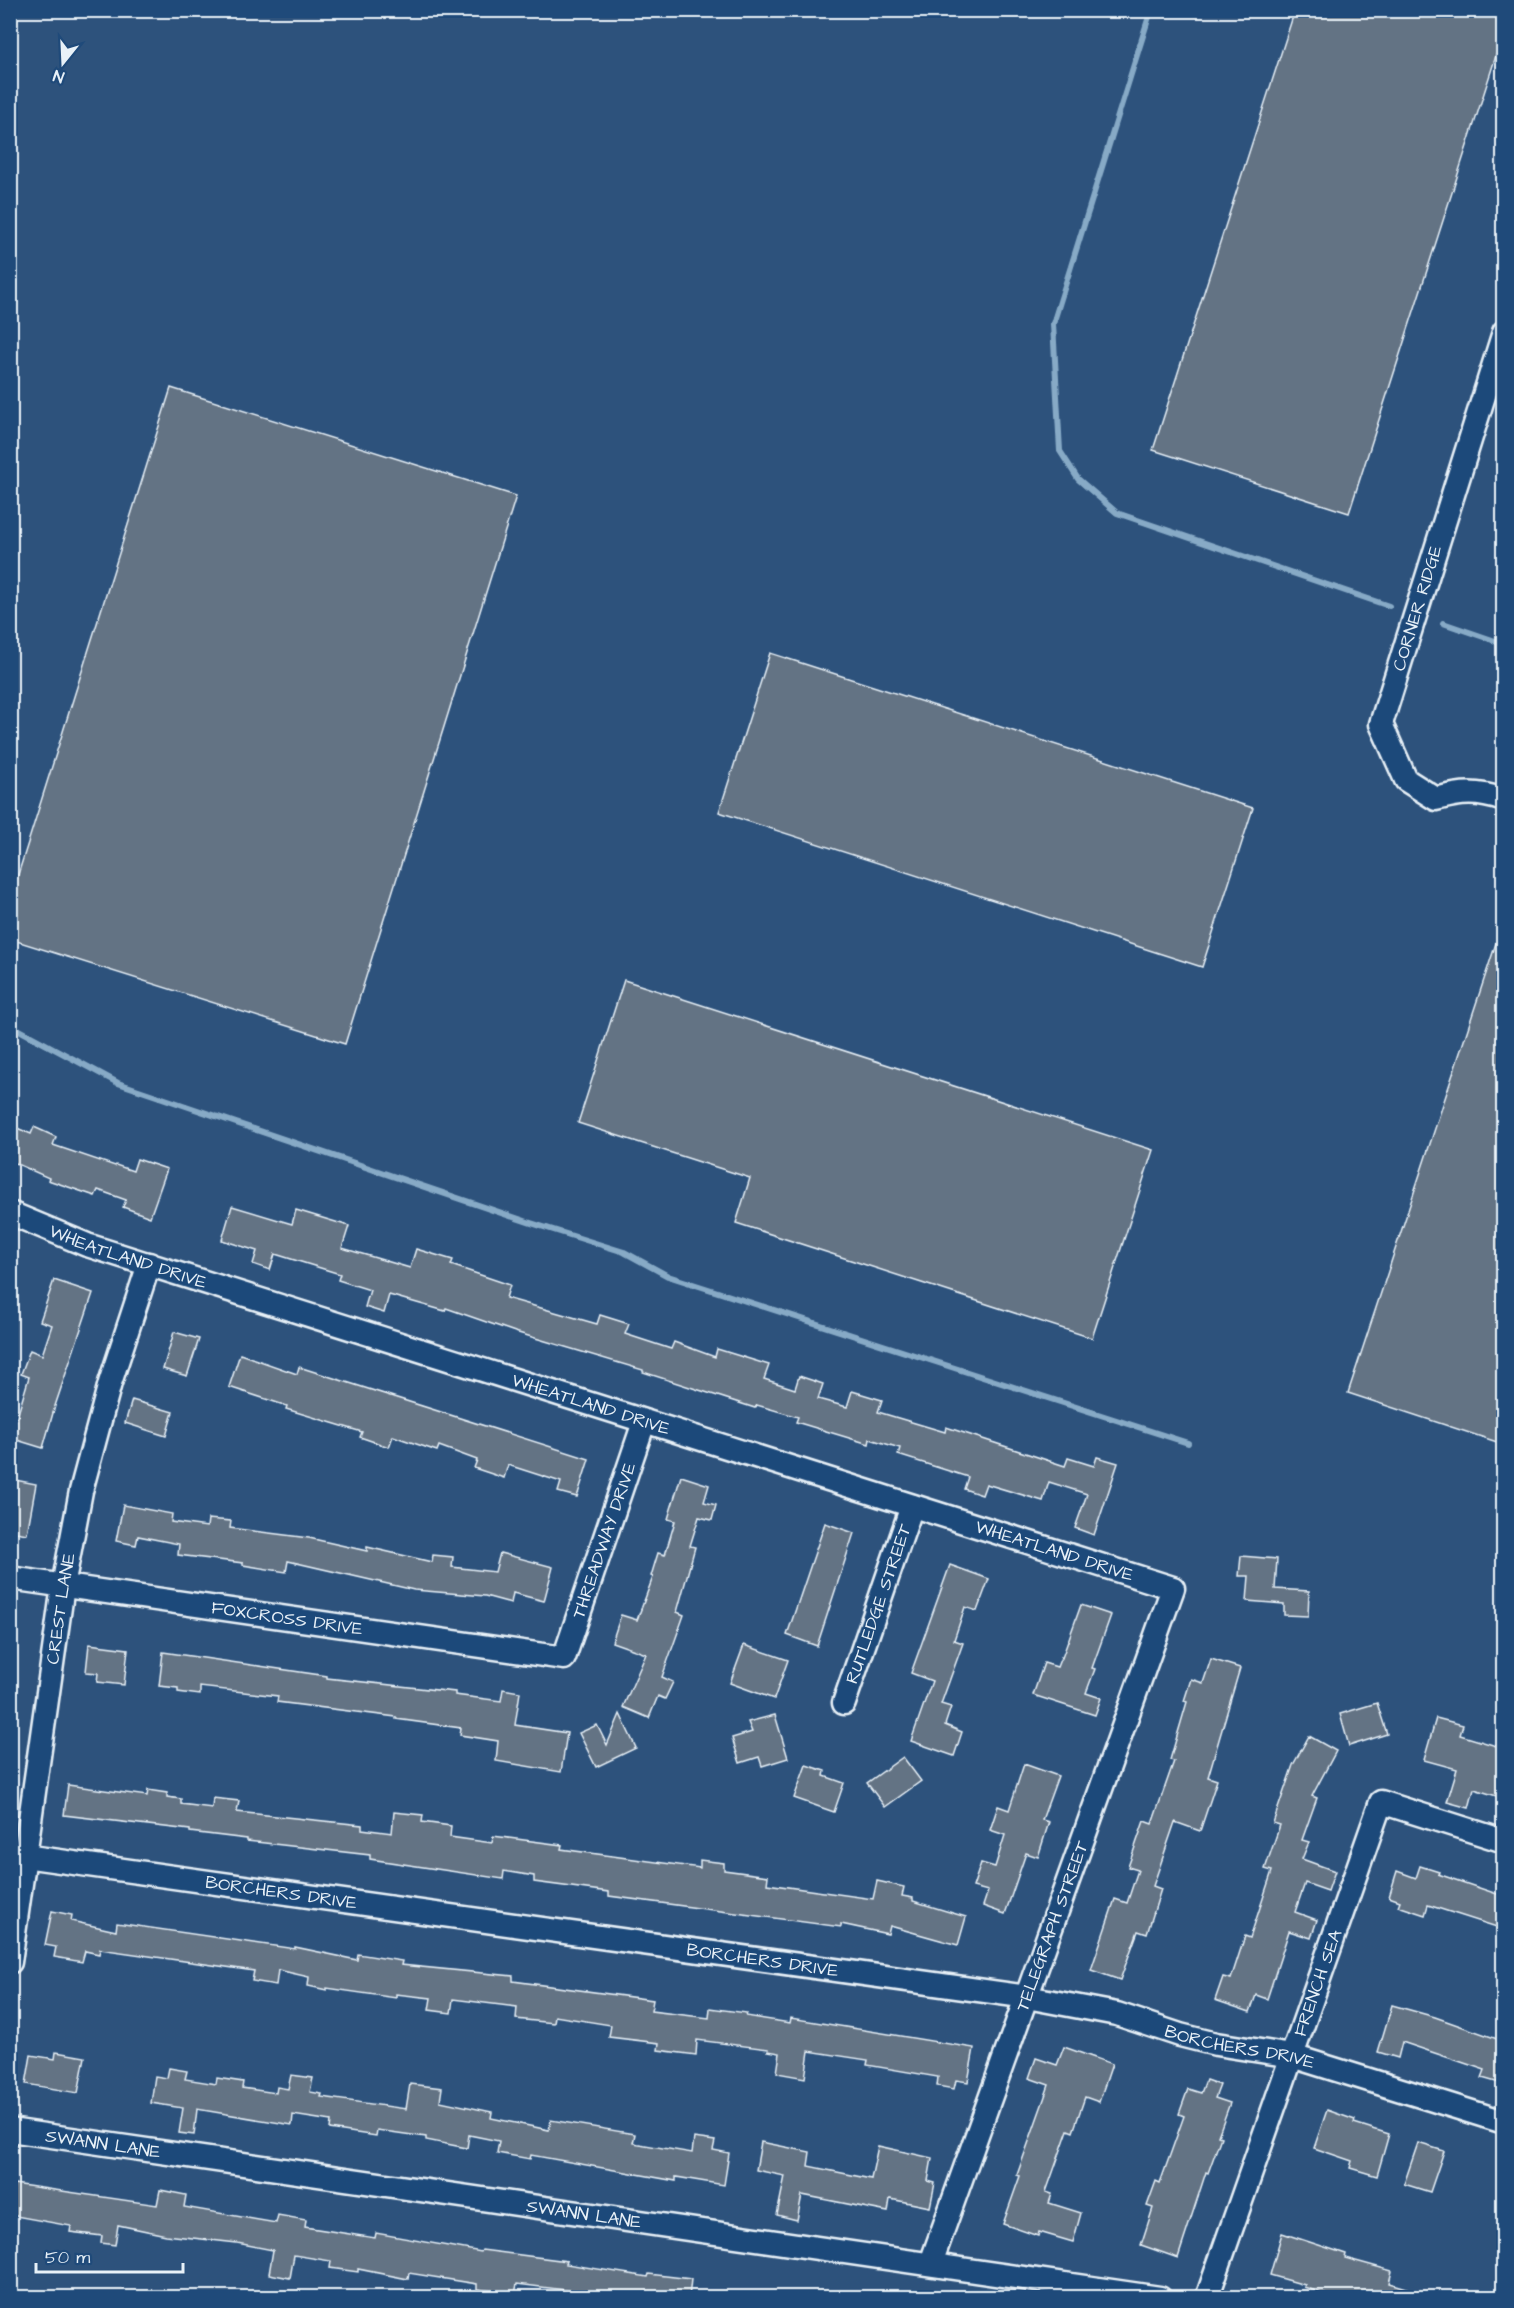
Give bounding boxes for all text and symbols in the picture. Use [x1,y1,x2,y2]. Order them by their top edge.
north arrow [33,33,93,93]
text: N [51,64,67,88]
street label: CORNER RIDGE [1387,542,1449,674]
street label: WHEATLAND DRIVE [45,1219,210,1295]
street label: WHEATLAND DRIVE [509,1368,674,1441]
street label: THREADWAY DRIVE [566,1459,643,1622]
street label: WHEATLAND DRIVE [972,1514,1137,1588]
street label: RUTLEDGE STREET [840,1520,918,1687]
street label: CREST LANE [40,1551,82,1666]
street label: FOXCROSS DRIVE [210,1595,365,1642]
street label: TELEGRAPH STREET [1010,1837,1095,2015]
street label: BORCHERS DRIVE [204,1870,359,1916]
street label: FRENCH SEA [1288,1926,1349,2040]
street label: BORCHERS DRIVE [685,1937,840,1983]
street label: BORCHERS DRIVE [1161,2019,1318,2075]
street label: SWANN LANE [44,2123,162,2165]
street label: SWANN LANE [525,2194,643,2235]
scale bar [36,2236,183,2274]
text: 50 m [45,2245,90,2270]

